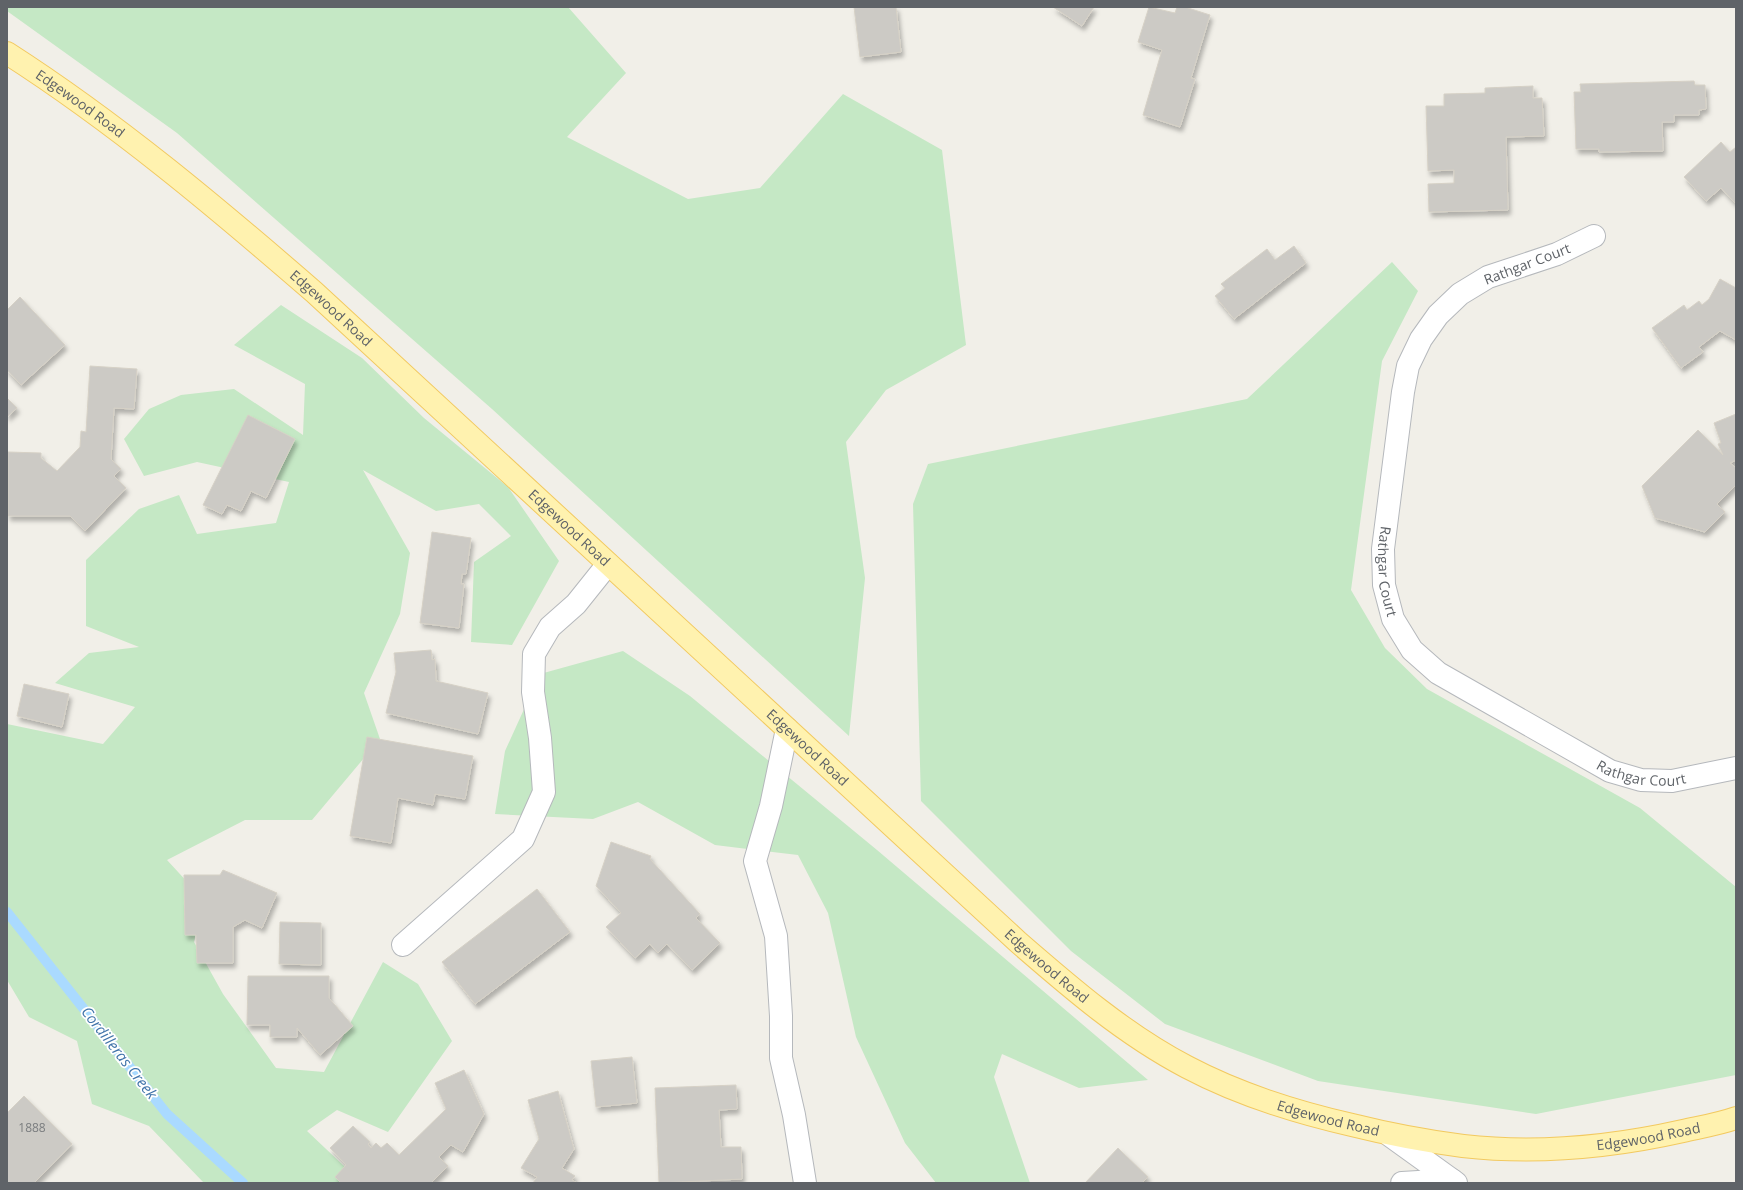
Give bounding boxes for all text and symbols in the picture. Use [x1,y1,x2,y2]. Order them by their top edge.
street label: Edgewood Road [32,65,129,142]
street label: Rathgar Court [1481,238,1573,289]
street label: Edgewood Road [286,265,377,350]
street label: Edgewood Road [525,485,615,570]
street label: Rathgar Court [1374,525,1402,619]
street label: Edgewood Road [763,705,853,790]
street label: Rathgar Court [1593,755,1688,790]
street label: Edgewood Road [1001,924,1093,1007]
water label: Cordilleras Creek [77,1002,163,1103]
street label: Edgewood Road [1275,1095,1381,1140]
street label: Edgewood Road [1595,1118,1702,1154]
house number: 1888 [18,1119,46,1136]

